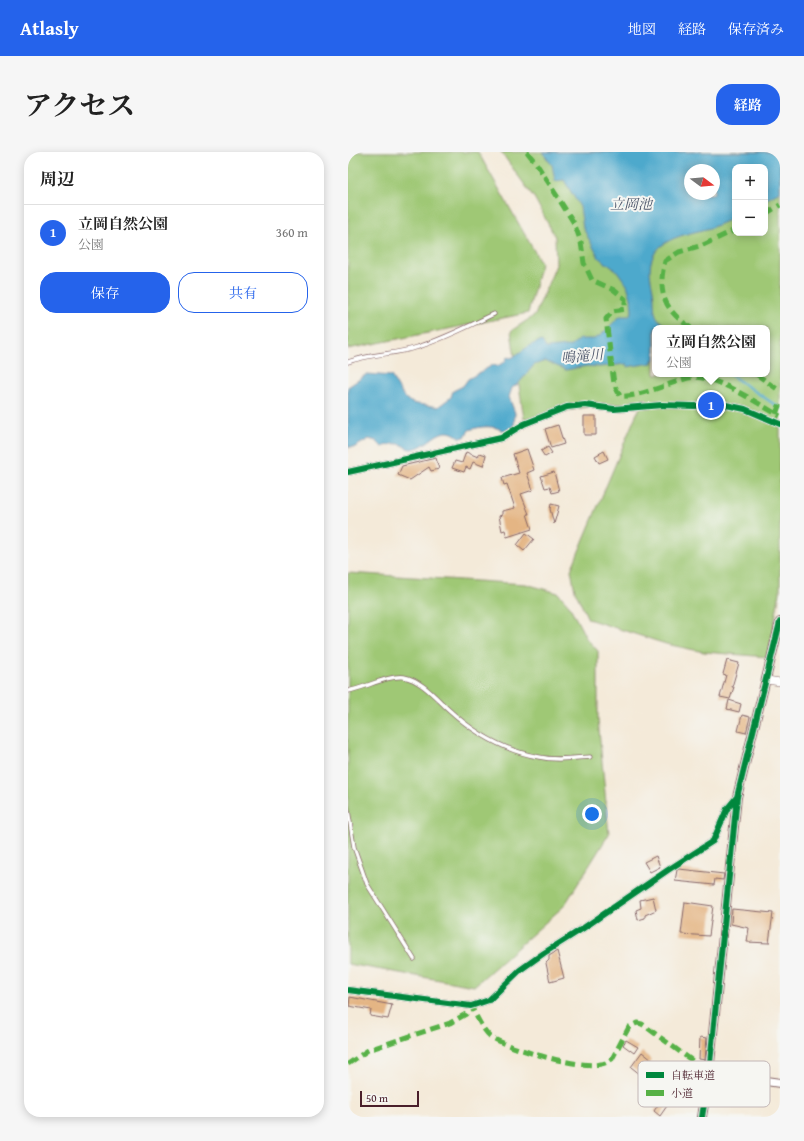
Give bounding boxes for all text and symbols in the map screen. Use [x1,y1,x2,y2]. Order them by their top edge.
text: Atlasly [20,14,79,42]
text: 地図 [628,19,656,39]
text: 経路 [678,19,706,39]
text: 保存済み [728,19,784,39]
text: アクセス [24,84,135,125]
button: 経路 [716,84,780,125]
north arrow [684,164,720,200]
map controls [732,164,768,236]
button: + [732,164,768,200]
text: 周辺 [40,166,74,191]
water label: 立岡池 [610,194,654,214]
button: − [732,200,768,236]
text: 立岡自然公園 [78,213,168,234]
text: 1 [50,223,56,242]
text: 360 m [276,223,308,242]
text: 公園 [78,235,104,254]
button: 保存 [40,272,170,313]
button: 共有 [178,272,308,313]
popup [652,325,770,377]
text: 立岡自然公園 [666,331,756,352]
water label: 鳴滝川 [560,344,606,368]
text: 公園 [666,353,692,372]
pin: 1 [698,390,724,420]
your location [582,804,602,824]
legend [638,1061,770,1107]
text: 自転車道 [671,1067,715,1083]
text: 小道 [671,1085,693,1101]
scale bar [360,1089,419,1108]
text: 50 m [366,1090,388,1106]

